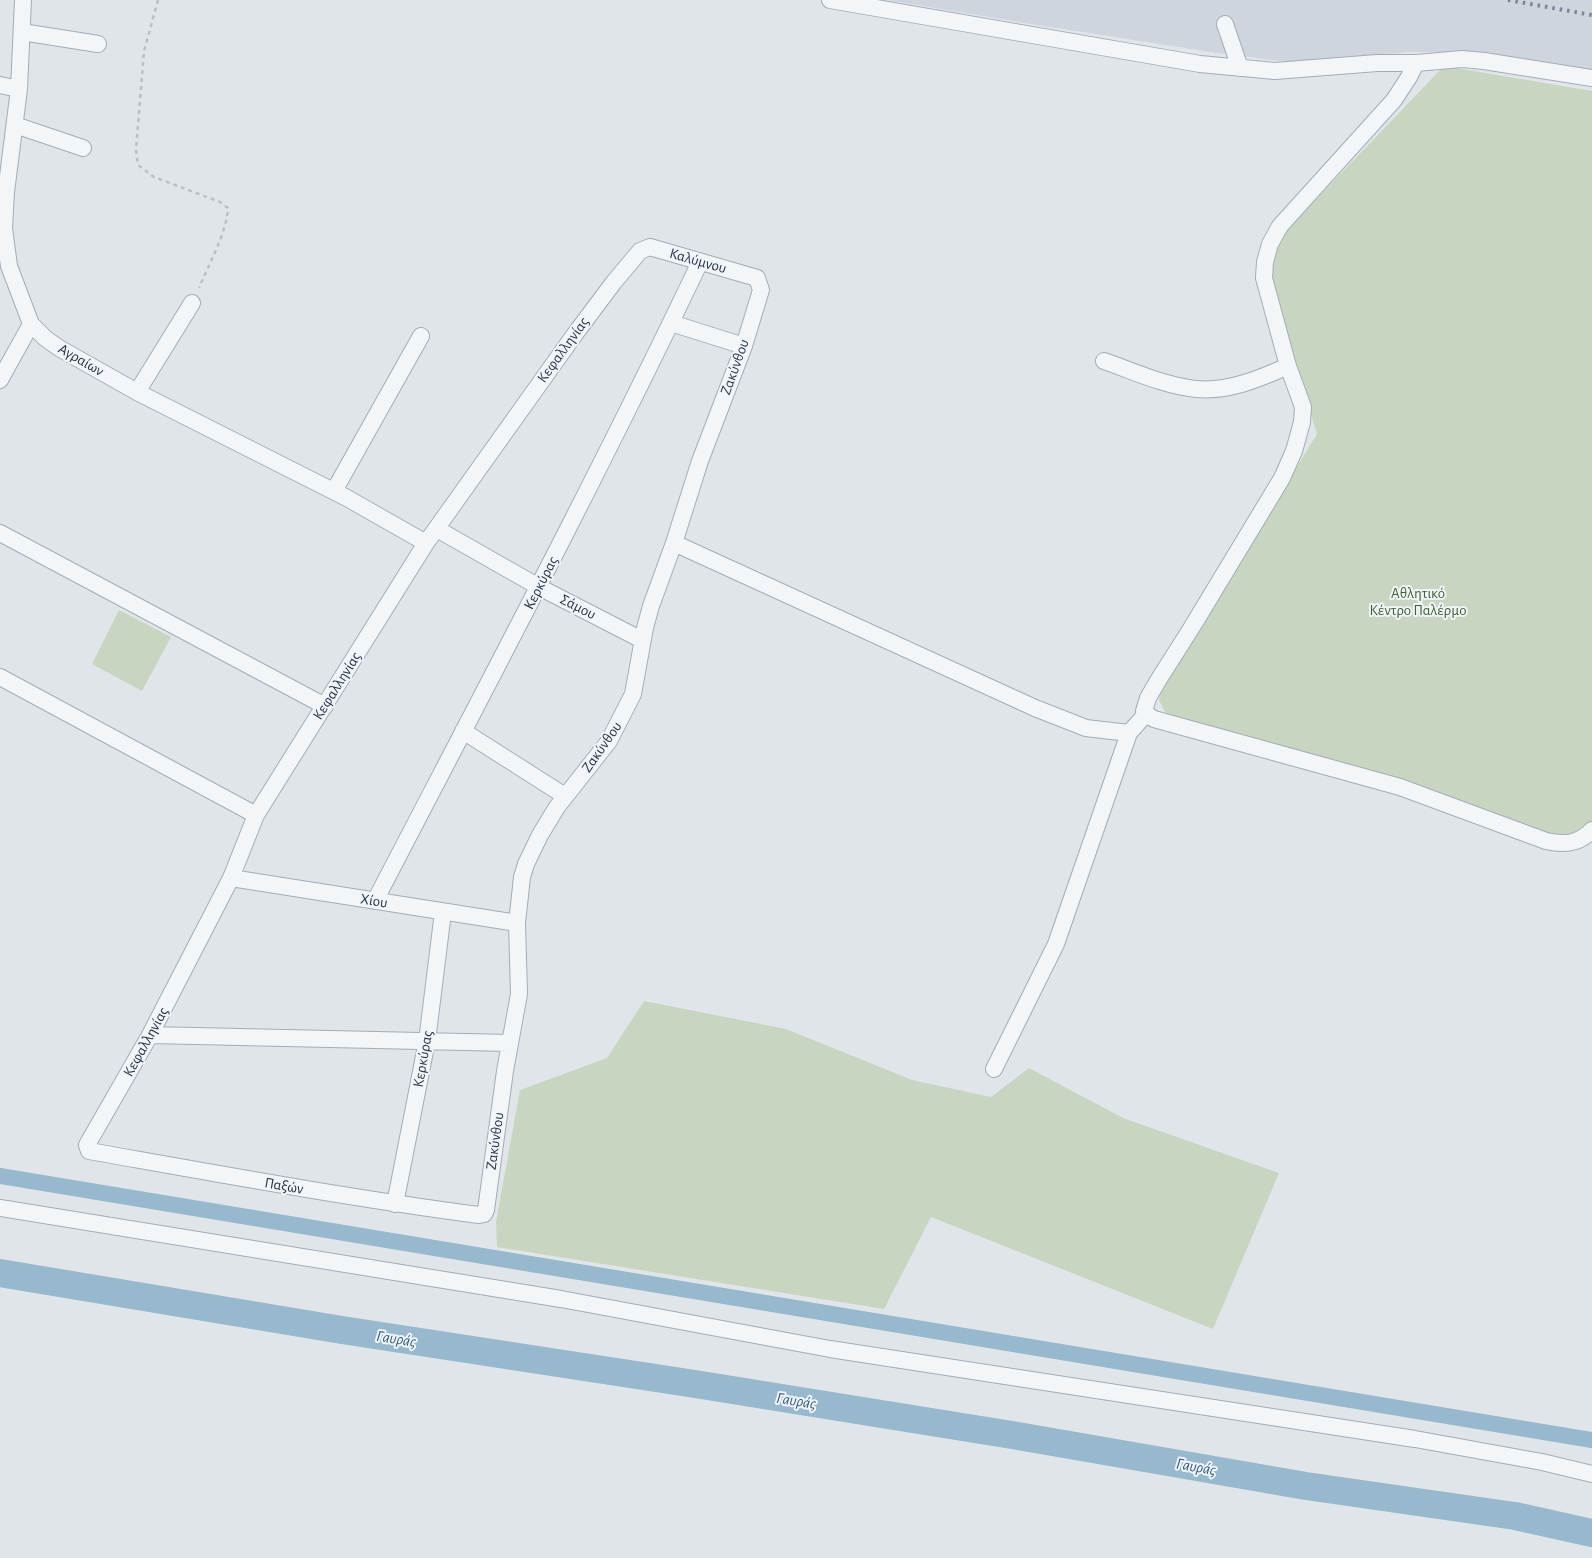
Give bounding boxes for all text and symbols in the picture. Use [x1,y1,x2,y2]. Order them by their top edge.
street label: Καλύμνου [668,244,728,278]
street label: Κεφαλληνίας [533,314,593,386]
street label: Ζακύνθου [717,337,753,397]
street label: Αγραίων [55,340,107,380]
street label: Κερκύρας [520,553,562,613]
park label: Αθλητικό Κέντρο Παλέρμο [1370,584,1466,619]
street label: Σάμου [557,590,599,624]
street label: Κεφαλληνίας [309,649,365,723]
street label: Ζακύνθου [578,718,626,776]
street label: Χίου [359,890,389,912]
street label: Κεφαλληνίας [120,1004,172,1080]
street label: Κερκύρας [409,1029,437,1089]
street label: Ζακύνθου [482,1111,508,1171]
street label: Παξών [263,1174,305,1198]
water label: Γαυράς [375,1326,417,1352]
water label: Γαυράς [775,1388,817,1414]
water label: Γαυράς [1175,1454,1217,1480]

